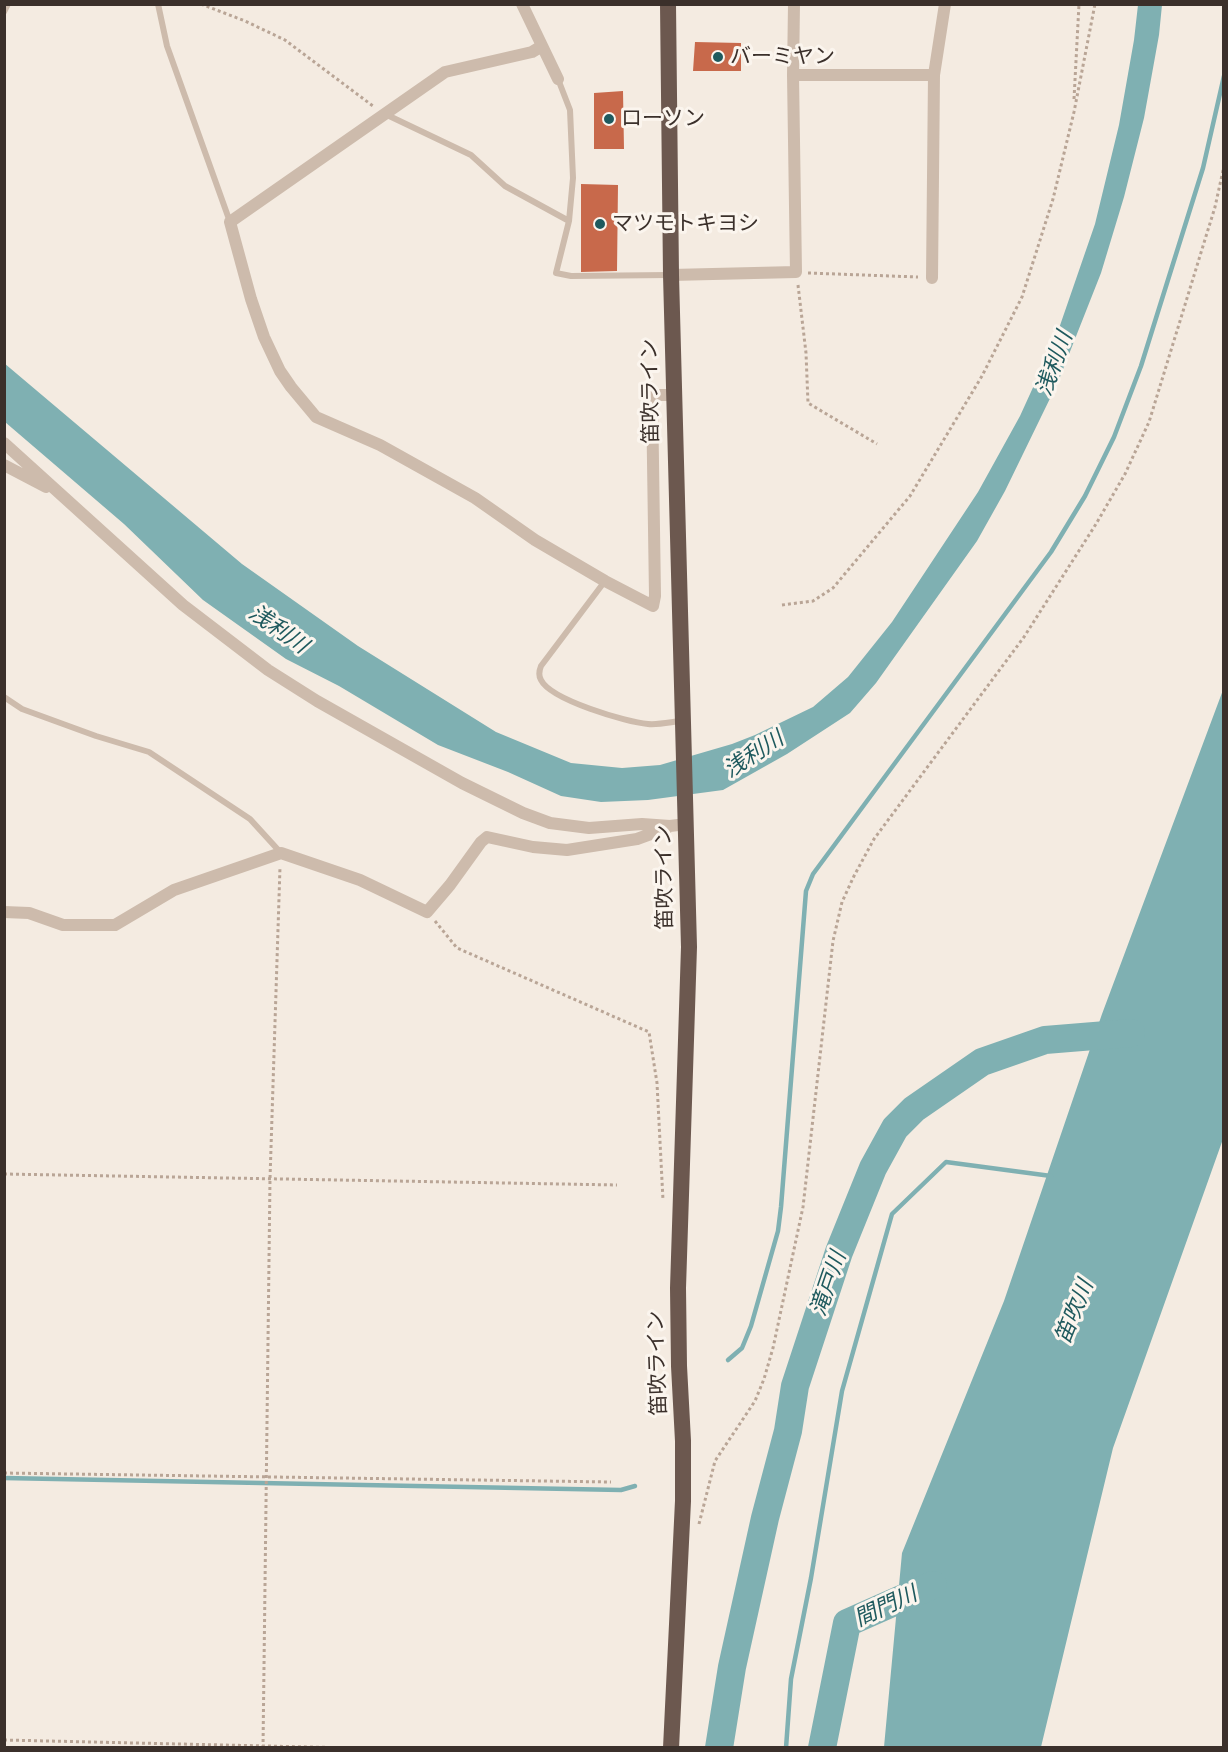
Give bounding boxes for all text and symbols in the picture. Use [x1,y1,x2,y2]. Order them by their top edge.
place label: バーミヤン [730,44,835,70]
marker: バーミヤン [711,50,725,64]
place label: ローソン [621,106,705,132]
marker: ローソン [602,112,616,126]
place label: マツモトキヨシ [612,211,759,237]
marker: マツモトキヨシ [593,217,607,231]
water label: 浅利川 [1031,328,1079,400]
street label: 笛吹ライン [637,338,665,444]
water label: 浅利川 [243,600,313,660]
water label: 浅利川 [719,726,789,784]
street label: 笛吹ライン [651,824,679,930]
water label: 滝戸川 [806,1249,852,1319]
water label: 笛吹川 [1050,1276,1100,1348]
street label: 笛吹ライン [644,1310,672,1416]
water label: 間門川 [851,1581,921,1633]

